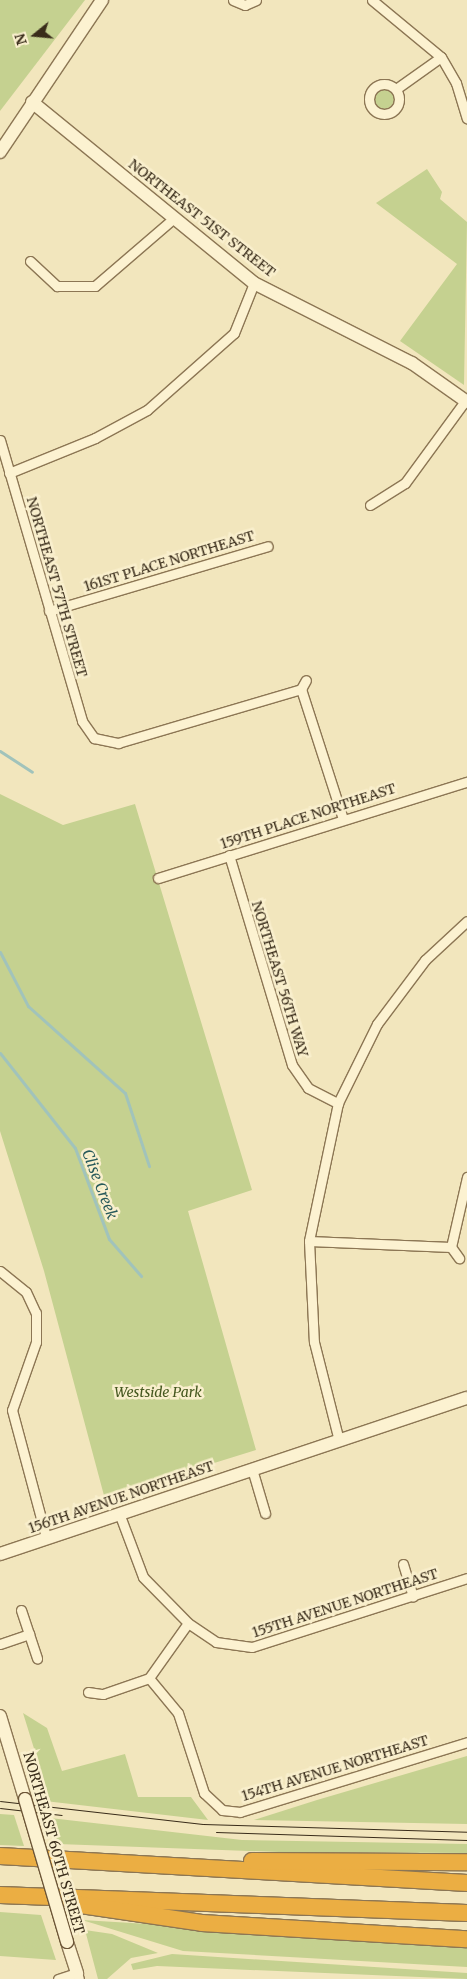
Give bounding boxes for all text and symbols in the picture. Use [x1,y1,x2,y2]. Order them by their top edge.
north arrow [10,10,60,60]
text: N [10,31,31,47]
street label: NORTHEAST 51ST STREET [125,156,279,280]
street label: NORTHEAST 57TH STREET [23,495,91,679]
street label: 161ST PLACE NORTHEAST [82,527,256,595]
street label: 159TH PLACE NORTHEAST [218,780,398,852]
street label: NORTHEAST 56TH WAY [248,899,312,1059]
water label: Clise Creek [78,1147,122,1221]
park label: Westside Park [114,1384,202,1400]
street label: 156TH AVENUE NORTHEAST [26,1457,216,1537]
street label: 155TH AVENUE NORTHEAST [250,1565,440,1641]
street label: 154TH AVENUE NORTHEAST [240,1732,430,1804]
street label: NORTHEAST 60TH STREET [20,1750,88,1936]

